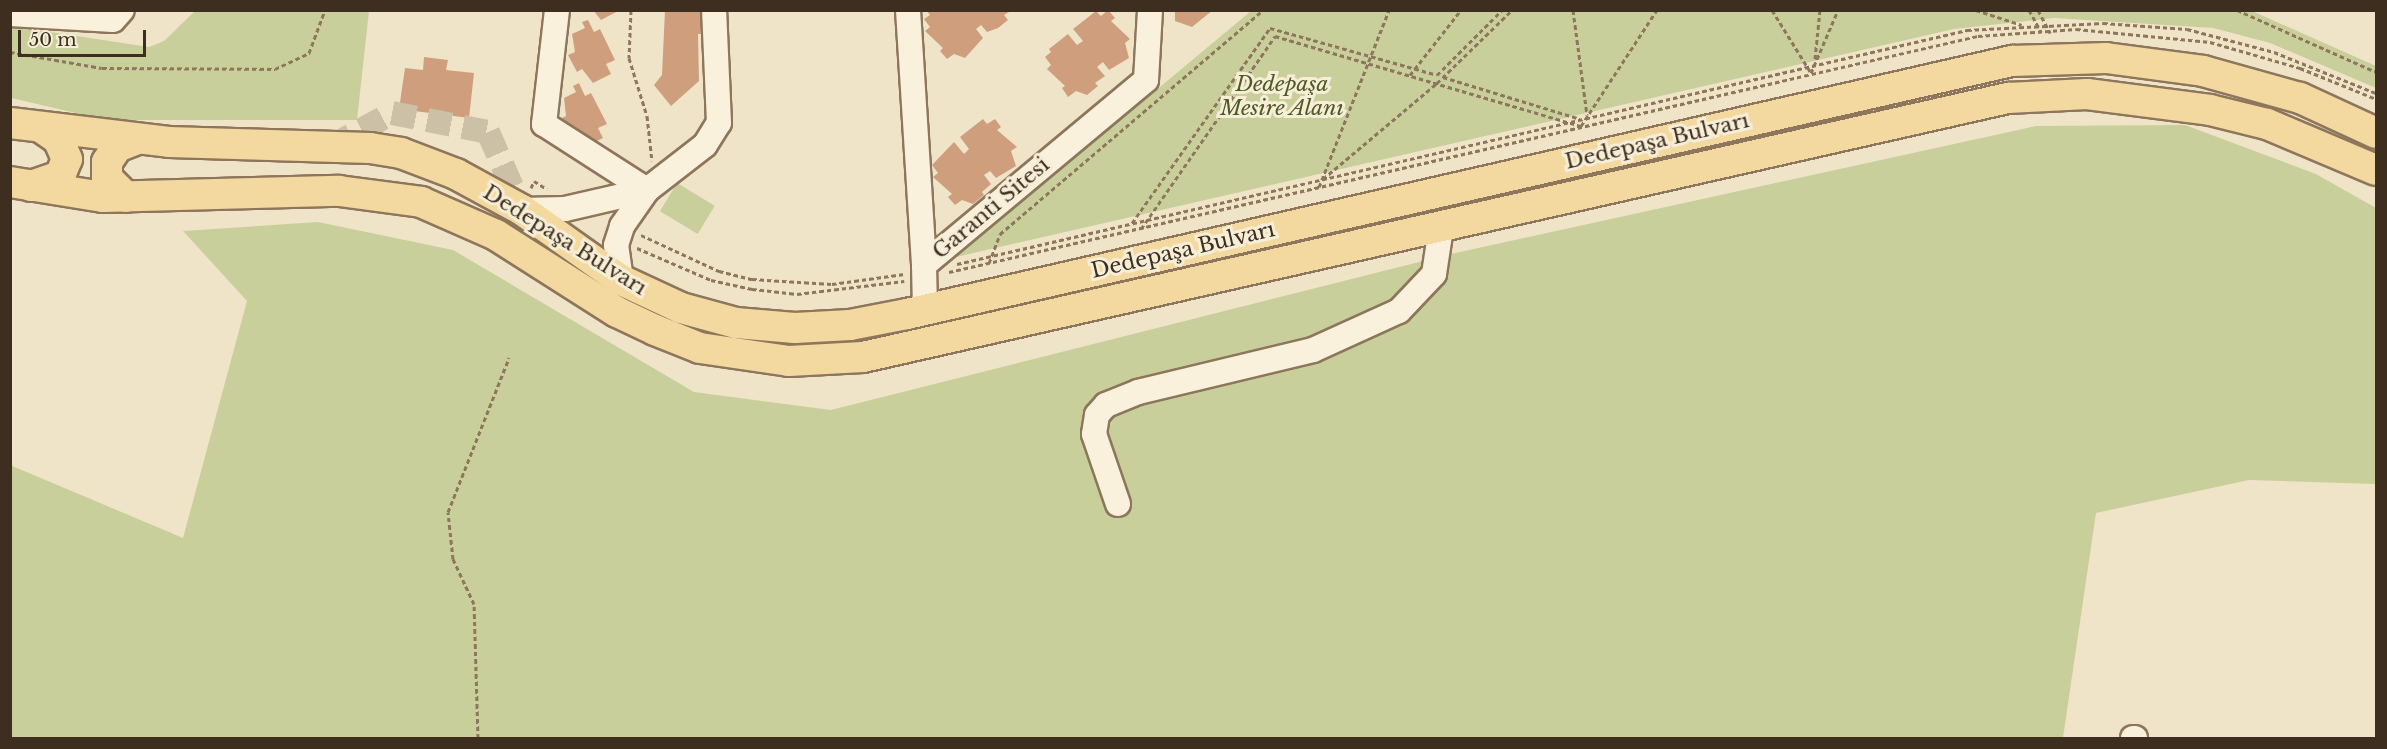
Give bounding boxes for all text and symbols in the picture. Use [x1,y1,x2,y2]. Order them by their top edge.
scale bar [21,18,148,56]
text: 50 m [29,29,77,51]
park label: Dedepaşa Mesire Alanı [1220,71,1344,121]
street label: Dedepaşa Bulvarı [1563,108,1751,174]
street label: Garanti Sitesi [928,152,1054,264]
street label: Dedepaşa Bulvarı [479,179,651,301]
street label: Dedepaşa Bulvarı [1089,217,1277,283]

